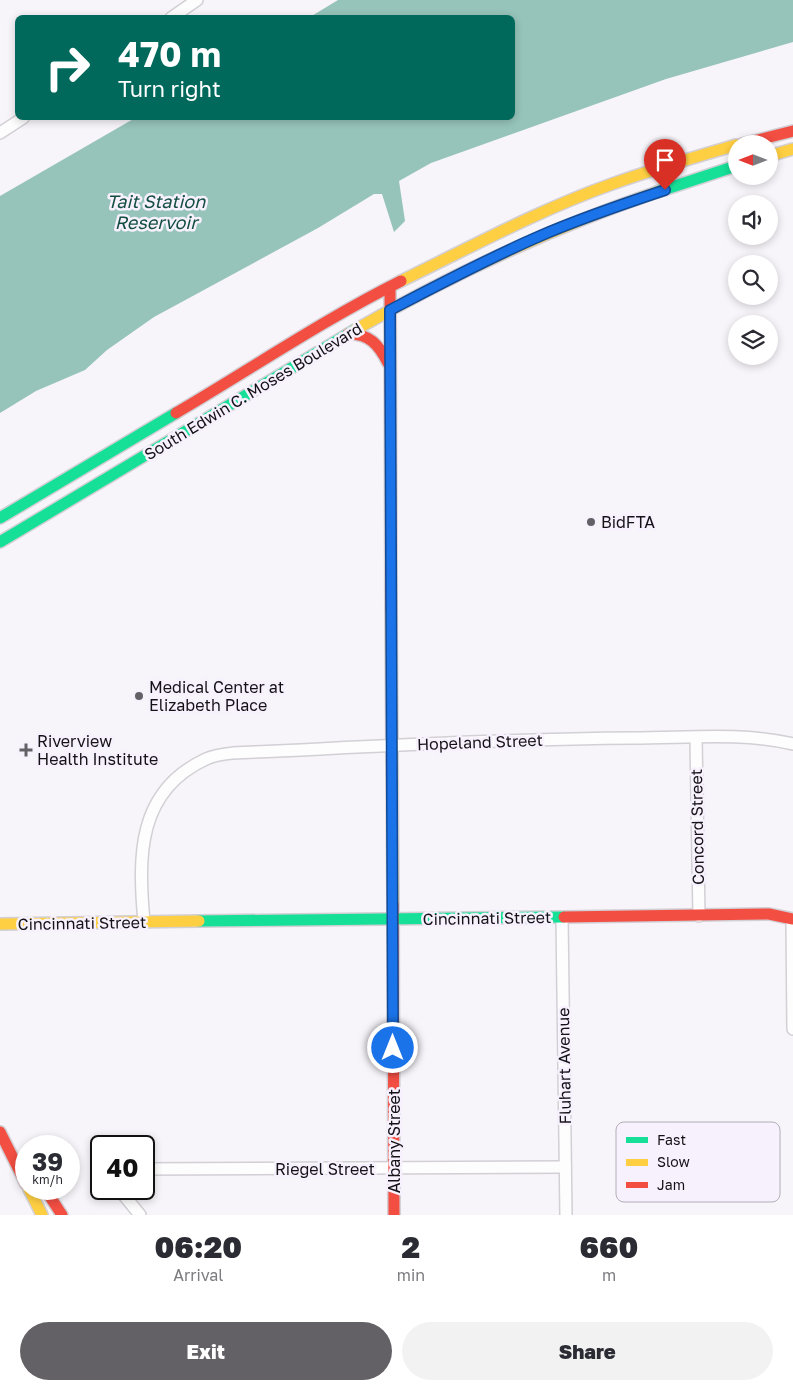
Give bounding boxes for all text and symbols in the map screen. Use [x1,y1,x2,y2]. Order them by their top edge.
text: 470 m [118,33,221,75]
icon: right [35,35,100,100]
text: Turn right [118,75,221,102]
north arrow [728,135,778,185]
map controls [728,135,778,365]
pin [644,139,686,190]
icon: arrive [651,146,679,174]
water label: Tait Station Reservoir [107,190,206,233]
button: sound [728,195,778,245]
button: search [728,255,778,305]
button: layers [728,315,778,365]
street label: South Edwin C. Moses Boulevard [140,318,366,464]
place label: BidFTA [601,512,655,532]
marker: BidFTA [585,516,597,528]
place label: Medical Center at Elizabeth Place [149,677,284,715]
marker: Medical Center at Elizabeth Place [133,690,145,702]
street label: Hopeland Street [417,730,543,754]
place label: Riverview Health Institute [37,731,158,769]
marker: Riverview Health Institute [19,743,33,757]
street label: Concord Street [686,769,708,885]
street label: Cincinnati Street [423,907,551,929]
street label: Cincinnati Street [18,912,146,934]
street label: Fluhart Avenue [553,1008,575,1124]
position arrow [366,1021,418,1073]
street label: Albany Street [384,1089,404,1193]
legend [616,1122,780,1202]
text: Fast [657,1131,686,1148]
speed limit sign: 40 [90,1135,155,1200]
text: 39 [32,1146,63,1177]
text: Slow [657,1153,690,1170]
street label: Riegel Street [275,1159,375,1179]
text: km/h [32,1172,63,1187]
text: Jam [657,1176,685,1193]
text: 06:20 [155,1229,242,1265]
text: 2 [402,1229,420,1265]
text: 660 [580,1229,638,1265]
text: Arrival [173,1265,223,1285]
text: min [397,1265,425,1285]
text: m [602,1265,616,1285]
button: Exit [20,1322,392,1380]
button: Share [402,1322,773,1380]

